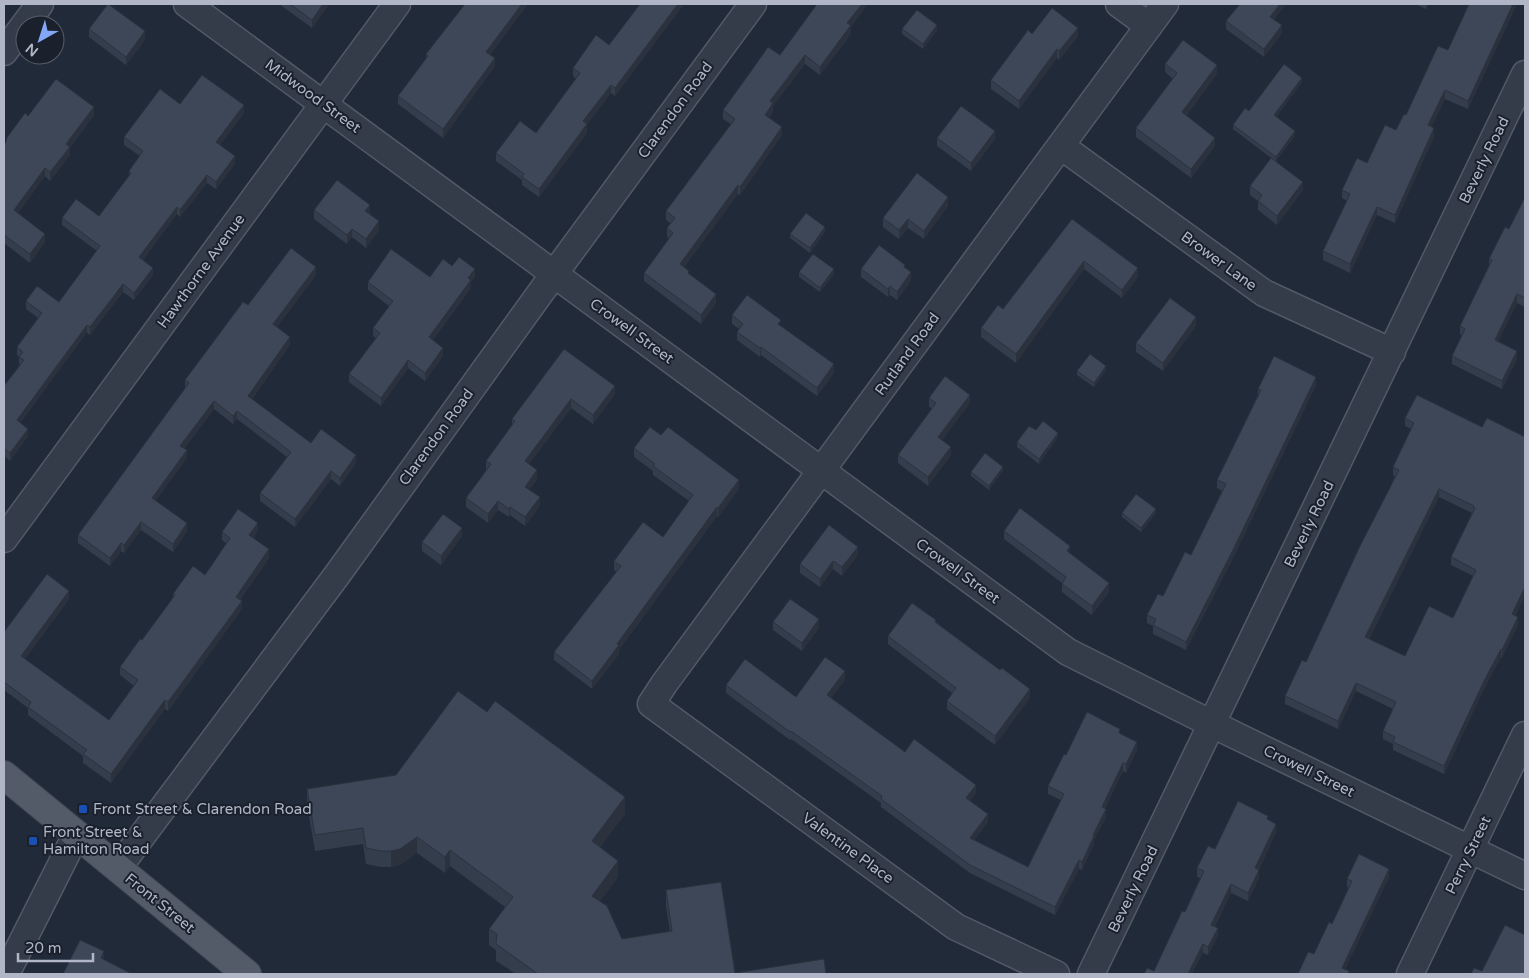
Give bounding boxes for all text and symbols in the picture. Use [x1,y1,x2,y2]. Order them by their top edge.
north arrow [15,15,65,65]
text: N [22,40,42,60]
street label: Midwood Street [262,55,365,137]
street label: Clarendon Road [634,58,716,162]
street label: Beverly Road [1455,114,1513,206]
street label: Hawthorne Avenue [154,210,248,332]
street label: Brower Lane [1178,227,1260,295]
street label: Crowell Street [587,295,678,368]
street label: Rutland Road [871,309,943,399]
street label: Clarendon Road [395,385,477,489]
street label: Beverly Road [1280,478,1338,570]
street label: Crowell Street [913,535,1004,608]
street label: Crowell Street [1260,741,1358,801]
place label: Front Street & Clarendon Road [93,800,312,818]
marker: Front Street & Clarendon Road [77,803,89,815]
street label: Valentine Place [799,809,897,887]
street label: Perry Street [1441,813,1495,897]
place label: Front Street & Hamilton Road [43,823,149,858]
marker: Front Street & Hamilton Road [27,835,39,847]
street label: Beverly Road [1104,843,1162,935]
street label: Front Street [121,869,199,937]
scale bar [18,930,92,962]
text: 20 m [25,939,62,957]

